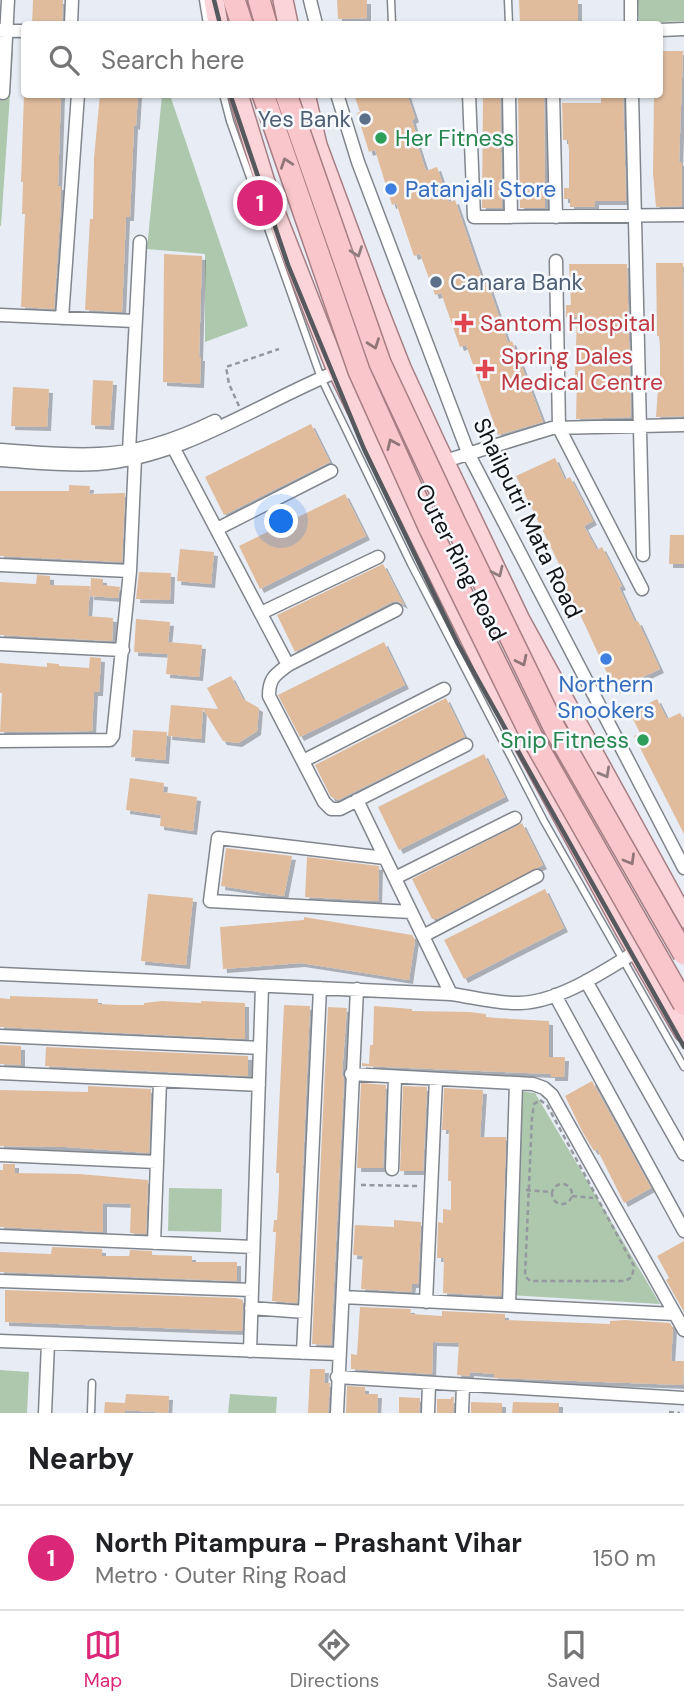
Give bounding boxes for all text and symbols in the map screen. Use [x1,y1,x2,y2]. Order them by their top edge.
search box [21,21,663,98]
icon: search [45,41,83,79]
text: Search here [101,43,244,77]
place label: Yes Bank [258,104,351,134]
marker: Yes Bank [357,111,373,127]
place label: Her Fitness [395,123,515,153]
marker: Her Fitness [373,130,389,146]
one-way arrow [280,157,294,169]
place label: Patanjali Store [405,174,556,204]
pin: 1 [237,177,283,229]
marker: Patanjali Store [383,181,399,197]
one-way arrow [349,246,363,258]
place label: Canara Bank [450,267,583,297]
marker: Canara Bank [428,274,444,290]
place label: Santom Hospital [480,308,655,338]
marker: Santom Hospital [454,313,474,333]
one-way arrow [366,337,380,349]
place label: Spring Dales Medical Centre [501,341,663,397]
marker: Spring Dales Medical Centre [475,359,495,379]
street label: Shailputri Mata Road [466,413,590,623]
one-way arrow [386,439,400,451]
street label: Outer Ring Road [409,478,513,646]
your location [264,504,298,538]
one-way arrow [489,565,503,578]
marker: Northern Snookers [598,651,614,667]
one-way arrow [514,654,528,666]
place label: Northern Snookers [557,669,655,725]
place label: Snip Fitness [500,725,629,755]
marker: Snip Fitness [635,732,651,748]
one-way arrow [596,766,610,778]
one-way arrow [622,853,635,866]
text: Nearby [28,1439,134,1478]
text: North Pitampura - Prashant Vihar [95,1526,522,1560]
text: 1 [47,1543,55,1573]
text: 150 m [592,1543,656,1573]
text: Metro · Outer Ring Road [95,1560,347,1590]
tab: Map [84,1626,122,1693]
tab: Directions [290,1626,379,1693]
tab: Saved [547,1626,600,1693]

